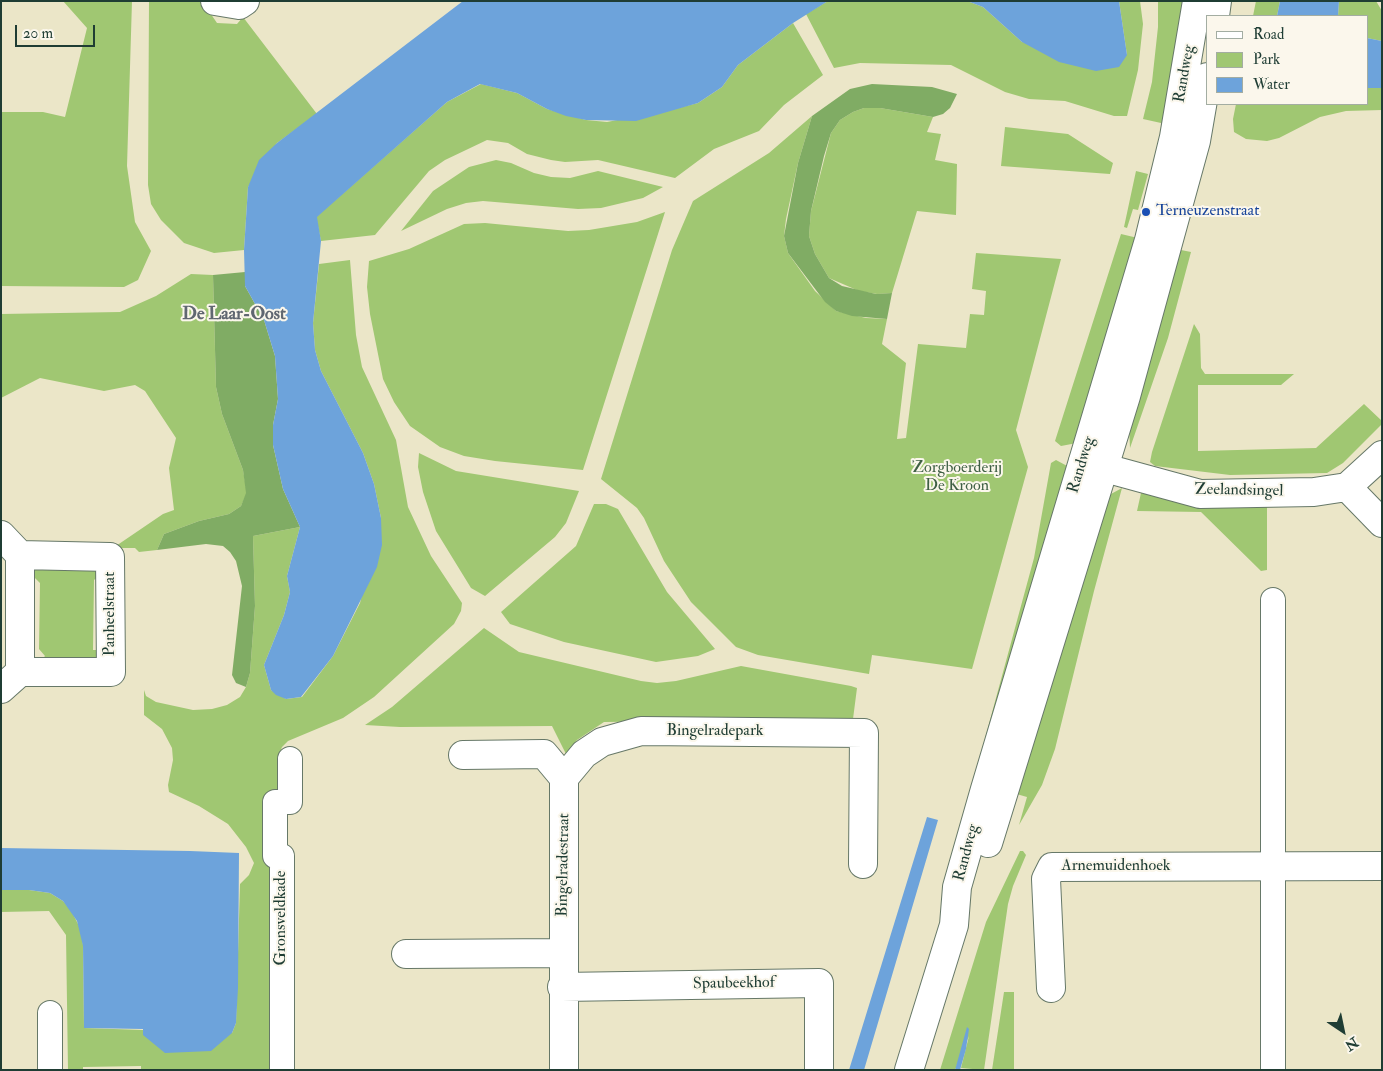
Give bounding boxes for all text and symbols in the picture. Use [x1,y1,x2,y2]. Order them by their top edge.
scale bar [18,15,98,47]
legend [1206,15,1368,105]
text: 20 m [23,24,53,43]
text: Road [1253,25,1284,44]
street label: Randweg [1170,44,1200,104]
text: Park [1253,50,1280,69]
text: Water [1253,75,1290,94]
place label: Terneuzenstraat [1156,202,1259,222]
marker: Terneuzenstraat [1140,206,1152,218]
district label: De Laar-Oost [182,304,286,326]
street label: Randweg [1064,434,1100,496]
park label: Zorgboerderij De Kroon [912,459,1002,497]
street label: Zeelandsingel [1194,481,1284,501]
street label: Panheelstraat [101,572,121,656]
street label: Bingelradepark [667,722,763,742]
street label: Bingelradestraat [553,813,575,917]
street label: Randweg [950,822,984,884]
street label: Arnemuidenhoek [1061,857,1171,877]
street label: Gronsveldkade [272,871,292,965]
street label: Spaubeekhof [693,974,775,994]
north arrow [1318,1006,1368,1056]
text: N [1342,1033,1362,1054]

